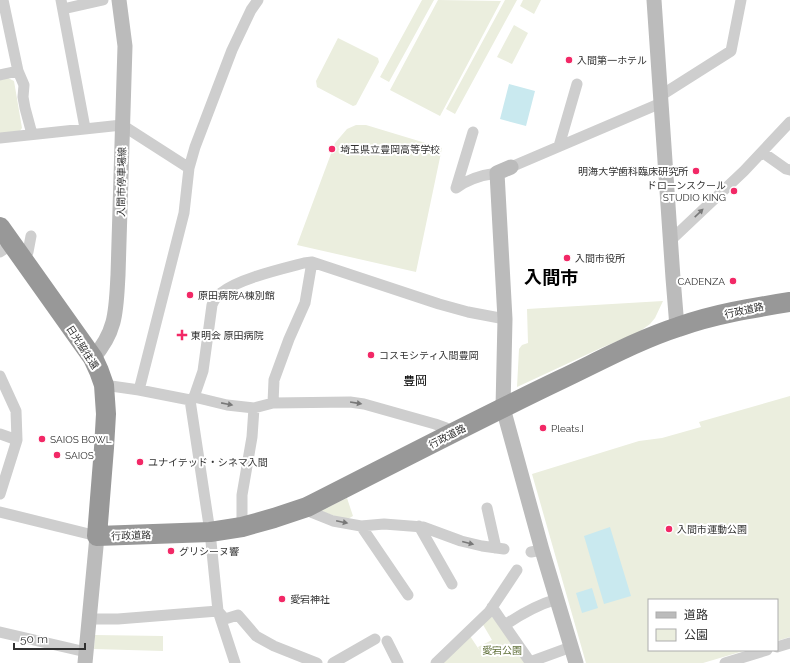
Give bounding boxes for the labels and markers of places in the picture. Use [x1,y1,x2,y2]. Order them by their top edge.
marker: 入間第一ホテル [564,55,574,65]
place label: 入間第一ホテル [577,55,647,66]
marker: 埼玉県立豊岡高等学校 [327,144,337,154]
place label: 埼玉県立豊岡高等学校 [340,144,440,155]
place label: 明海大学歯科臨床研究所 [578,166,688,177]
marker: 明海大学歯科臨床研究所 [691,166,701,176]
place label: ドローンスクール STUDIO KING [647,180,726,203]
marker: ドローンスクール STUDIO KING [729,186,739,196]
marker: 入間市役所 [562,253,572,263]
place label: 入間市役所 [575,253,625,264]
place label: CADENZA [677,276,725,287]
marker: CADENZA [728,276,738,286]
marker: 原田病院A棟別館 [185,290,195,300]
place label: 原田病院A棟別館 [198,290,275,301]
marker: 東明会 原田病院 [176,329,188,341]
place label: 東明会 原田病院 [191,330,264,341]
marker: コスモシティ入間豊岡 [366,350,376,360]
place label: コスモシティ入間豊岡 [379,350,478,361]
marker: Pleats.I [538,423,548,433]
place label: Pleats.I [551,423,584,434]
marker: SAIOS BOWL [37,434,47,444]
place label: SAIOS BOWL [50,434,112,445]
marker: SAIOS [52,450,62,460]
place label: SAIOS [65,450,94,461]
marker: ユナイテッド・シネマ入間 [135,457,145,467]
place label: ユナイテッド・シネマ入間 [148,457,268,468]
marker: 入間市運動公園 [664,524,674,534]
place label: 入間市運動公園 [677,524,747,535]
marker: グリシーヌ響 [166,546,176,556]
place label: グリシーヌ響 [179,546,239,557]
marker: 愛宕神社 [277,594,287,604]
place label: 愛宕神社 [290,594,330,605]

